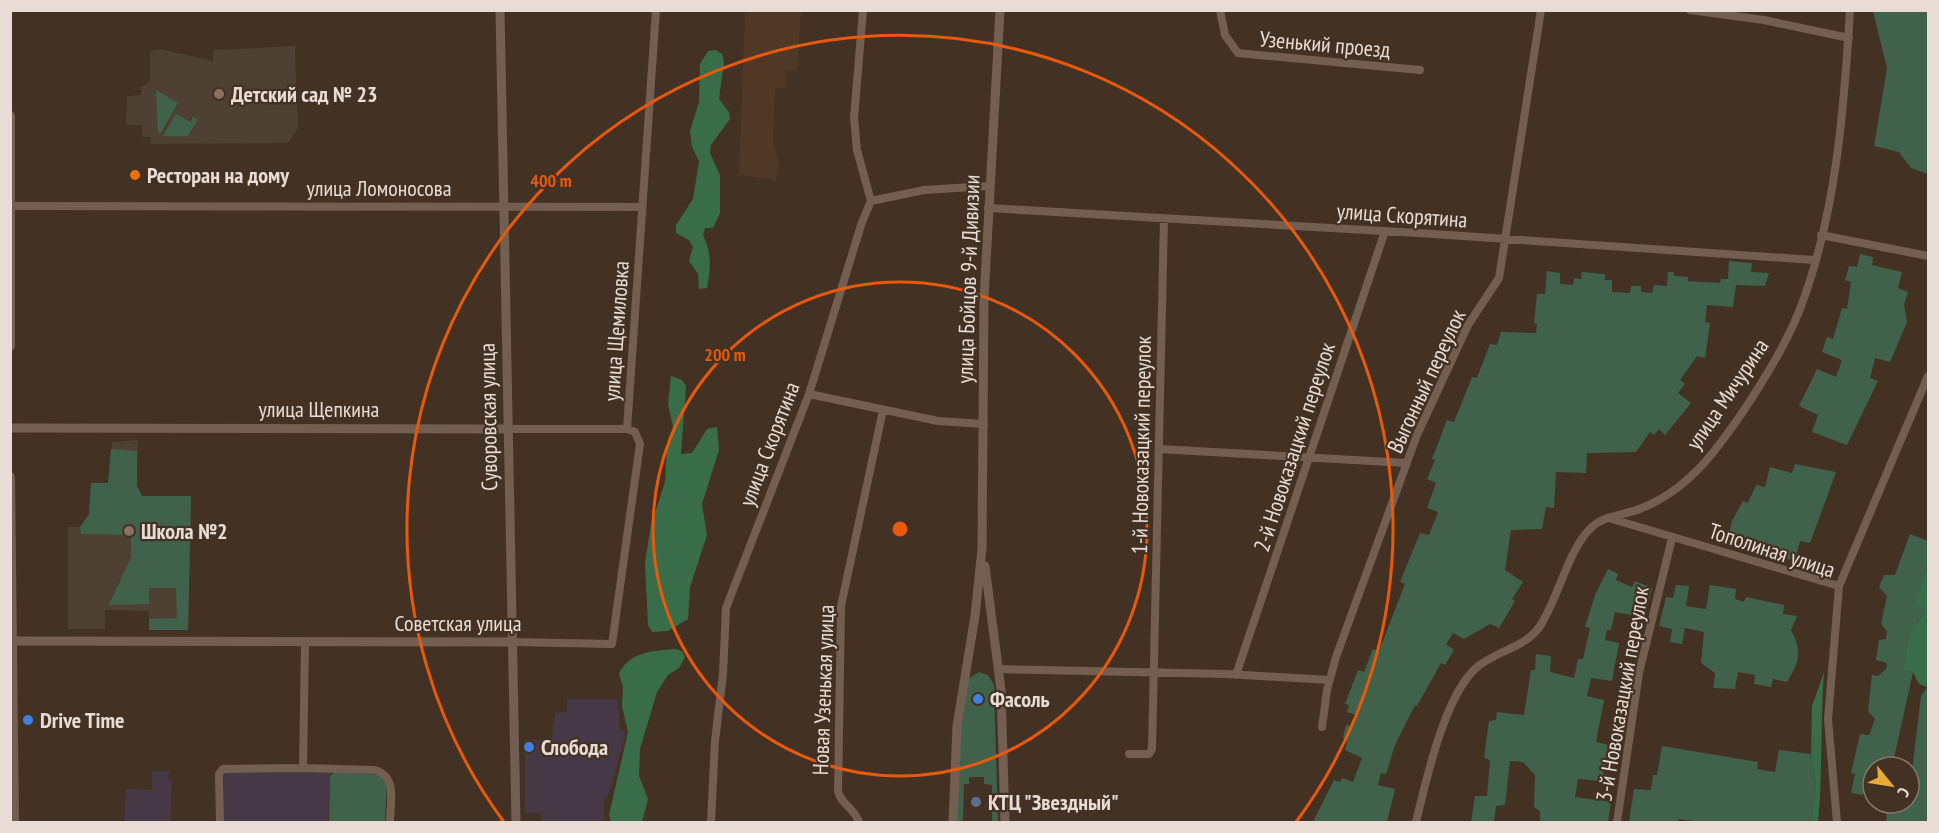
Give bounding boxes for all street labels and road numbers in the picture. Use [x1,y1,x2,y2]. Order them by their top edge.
street label: Узенький проезд [1258,24,1392,64]
street label: улица Ломоносова [306,174,452,202]
street label: улица Бойцов 9-й Дивизии [950,174,986,384]
street label: улица Скорятина [1336,196,1468,234]
street label: улица Щемиловка [597,260,635,402]
street label: Выгонный переулок [1381,304,1472,457]
street label: улица Мичурина [1680,333,1774,455]
street label: 1-й Новоказацкий переулок [1125,335,1157,554]
street label: 2-й Новоказацкий переулок [1247,338,1341,555]
street label: Суворовская улица [473,343,503,491]
street label: улица Скорятина [732,378,806,510]
street label: улица Щепкина [259,395,379,423]
street label: Тополиная улица [1705,516,1839,584]
street label: 3-й Новоказацкий переулок [1589,584,1655,804]
street label: Новая Узенькая улица [806,604,840,776]
street label: Советская улица [394,609,522,637]

